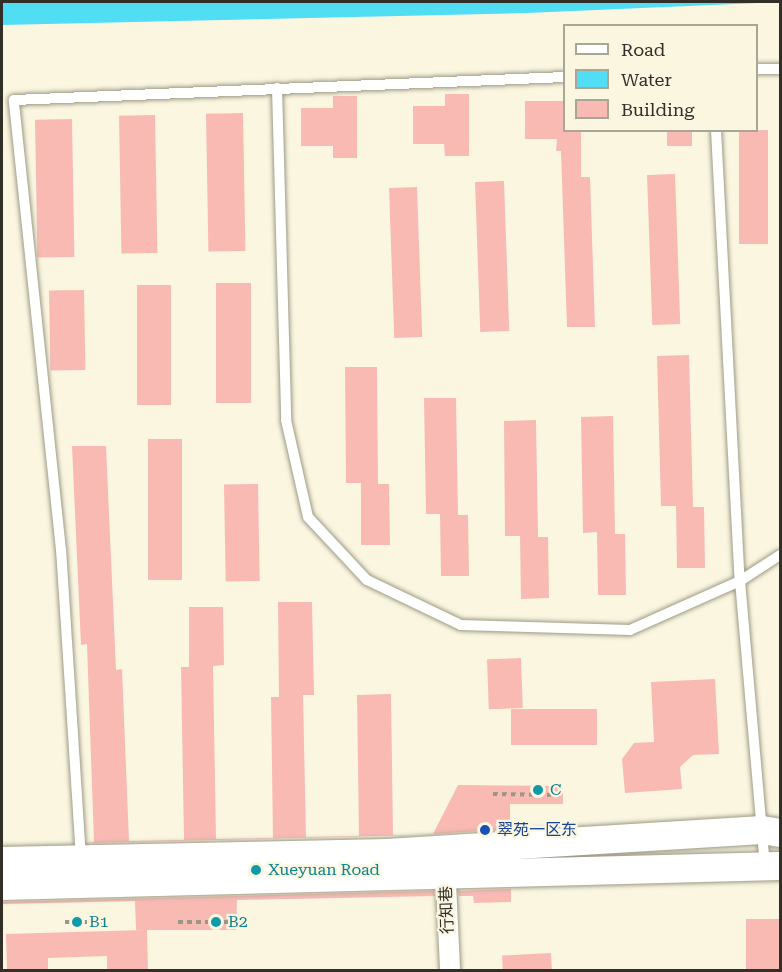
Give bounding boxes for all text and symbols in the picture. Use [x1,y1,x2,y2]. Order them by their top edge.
legend [563,24,758,132]
text: Road [621,39,665,60]
text: Water [621,69,672,90]
text: Building [621,99,695,120]
place label: C [550,780,561,800]
marker: C [531,783,545,797]
place label: 翠苑一区东 [497,820,577,840]
marker: 翠苑一区东 [478,823,492,837]
place label: Xueyuan Road [268,860,380,880]
marker: Xueyuan Road [249,863,263,877]
street label: 行知巷 [437,886,457,934]
place label: B1 [89,912,109,932]
place label: B2 [228,912,248,932]
marker: B1 [70,915,84,929]
marker: B2 [209,915,223,929]

